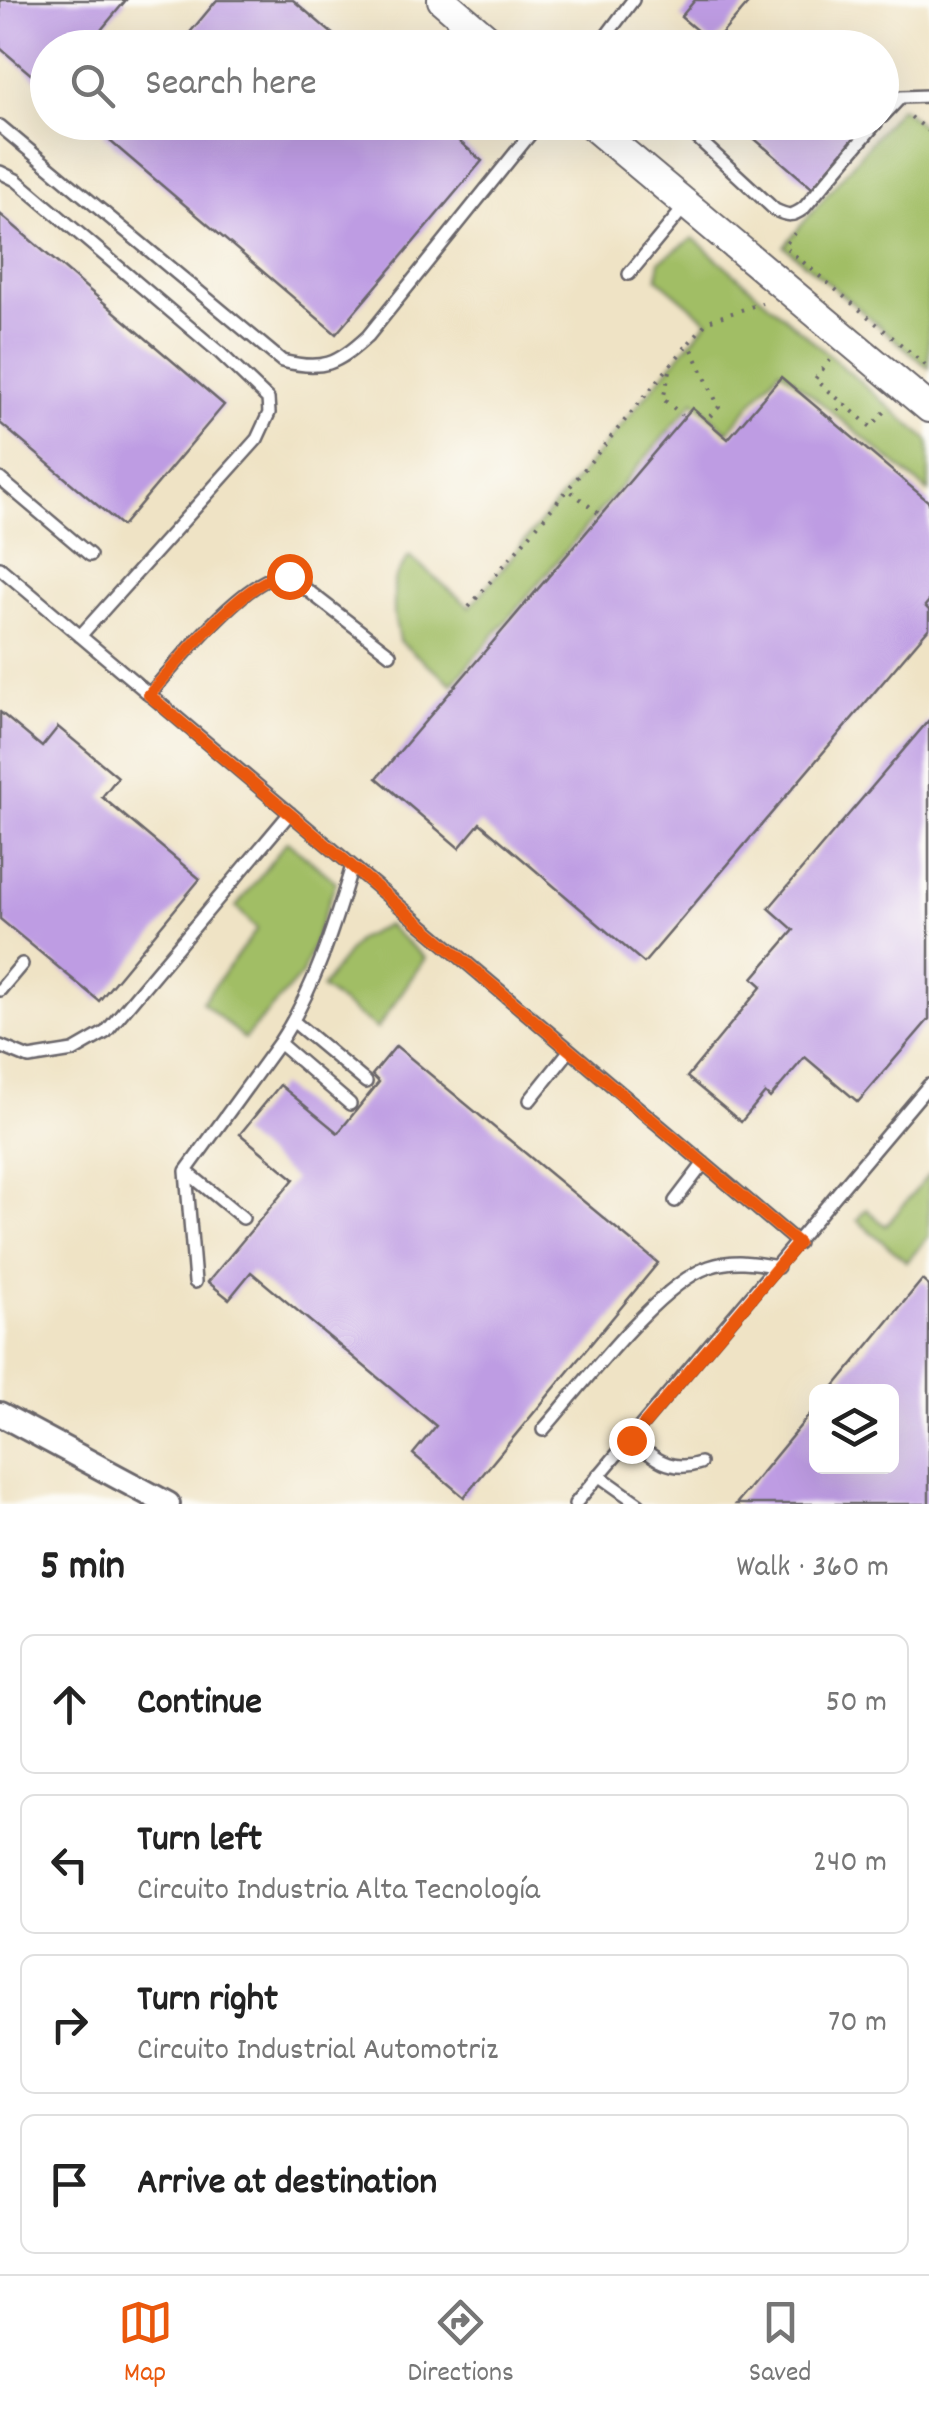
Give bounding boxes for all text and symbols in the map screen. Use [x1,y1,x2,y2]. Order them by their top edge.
search box [30,30,899,140]
icon: search [65,58,120,113]
text: Search here [145,58,317,113]
route start [267,554,313,600]
map controls [809,1384,899,1474]
button: layers [809,1384,899,1474]
route end [609,1418,655,1464]
text: 5 min [40,1539,125,1599]
text: Walk · 360 m [736,1546,889,1592]
icon: ahead [42,1677,97,1732]
text: Continue [137,1677,262,1732]
text: 50 m [825,1681,887,1727]
text: Turn left [137,1814,262,1869]
icon: left [42,1837,97,1892]
text: 240 m [813,1841,887,1887]
text: Circuito Industria Alta Tecnología [137,1869,540,1915]
text: Turn right [137,1974,278,2029]
icon: right [42,1997,97,2052]
text: 70 m [828,2001,887,2047]
text: Circuito Industrial Automotriz [137,2029,498,2075]
icon: arrive [42,2157,97,2212]
text: Arrive at destination [137,2157,437,2212]
tab: Map [118,2295,173,2395]
tab: Directions [408,2295,514,2395]
tab: Saved [749,2295,811,2395]

